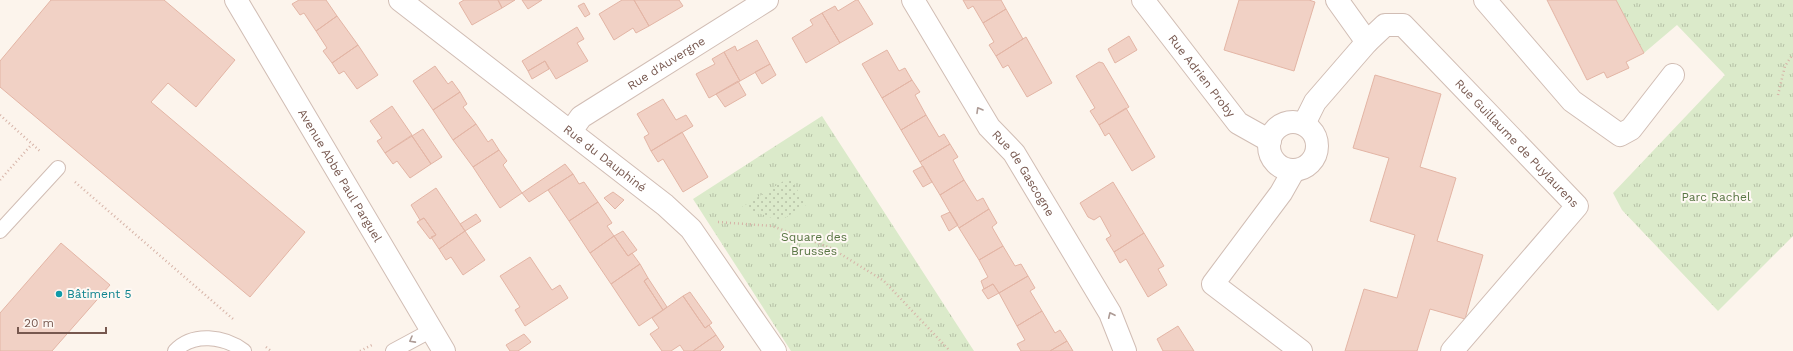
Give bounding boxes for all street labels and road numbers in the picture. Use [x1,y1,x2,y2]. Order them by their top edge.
street label: Rue Adrien Proby [1165,32,1238,121]
street label: Rue d'Auvergne [625,34,708,93]
street label: Rue Guillaume de Puylaurens [1452,76,1582,210]
street label: Avenue Abbé Paul Parguel [295,106,385,245]
street label: Rue du Dauphiné [561,122,649,195]
street label: Rue de Gascogne [989,127,1057,219]

